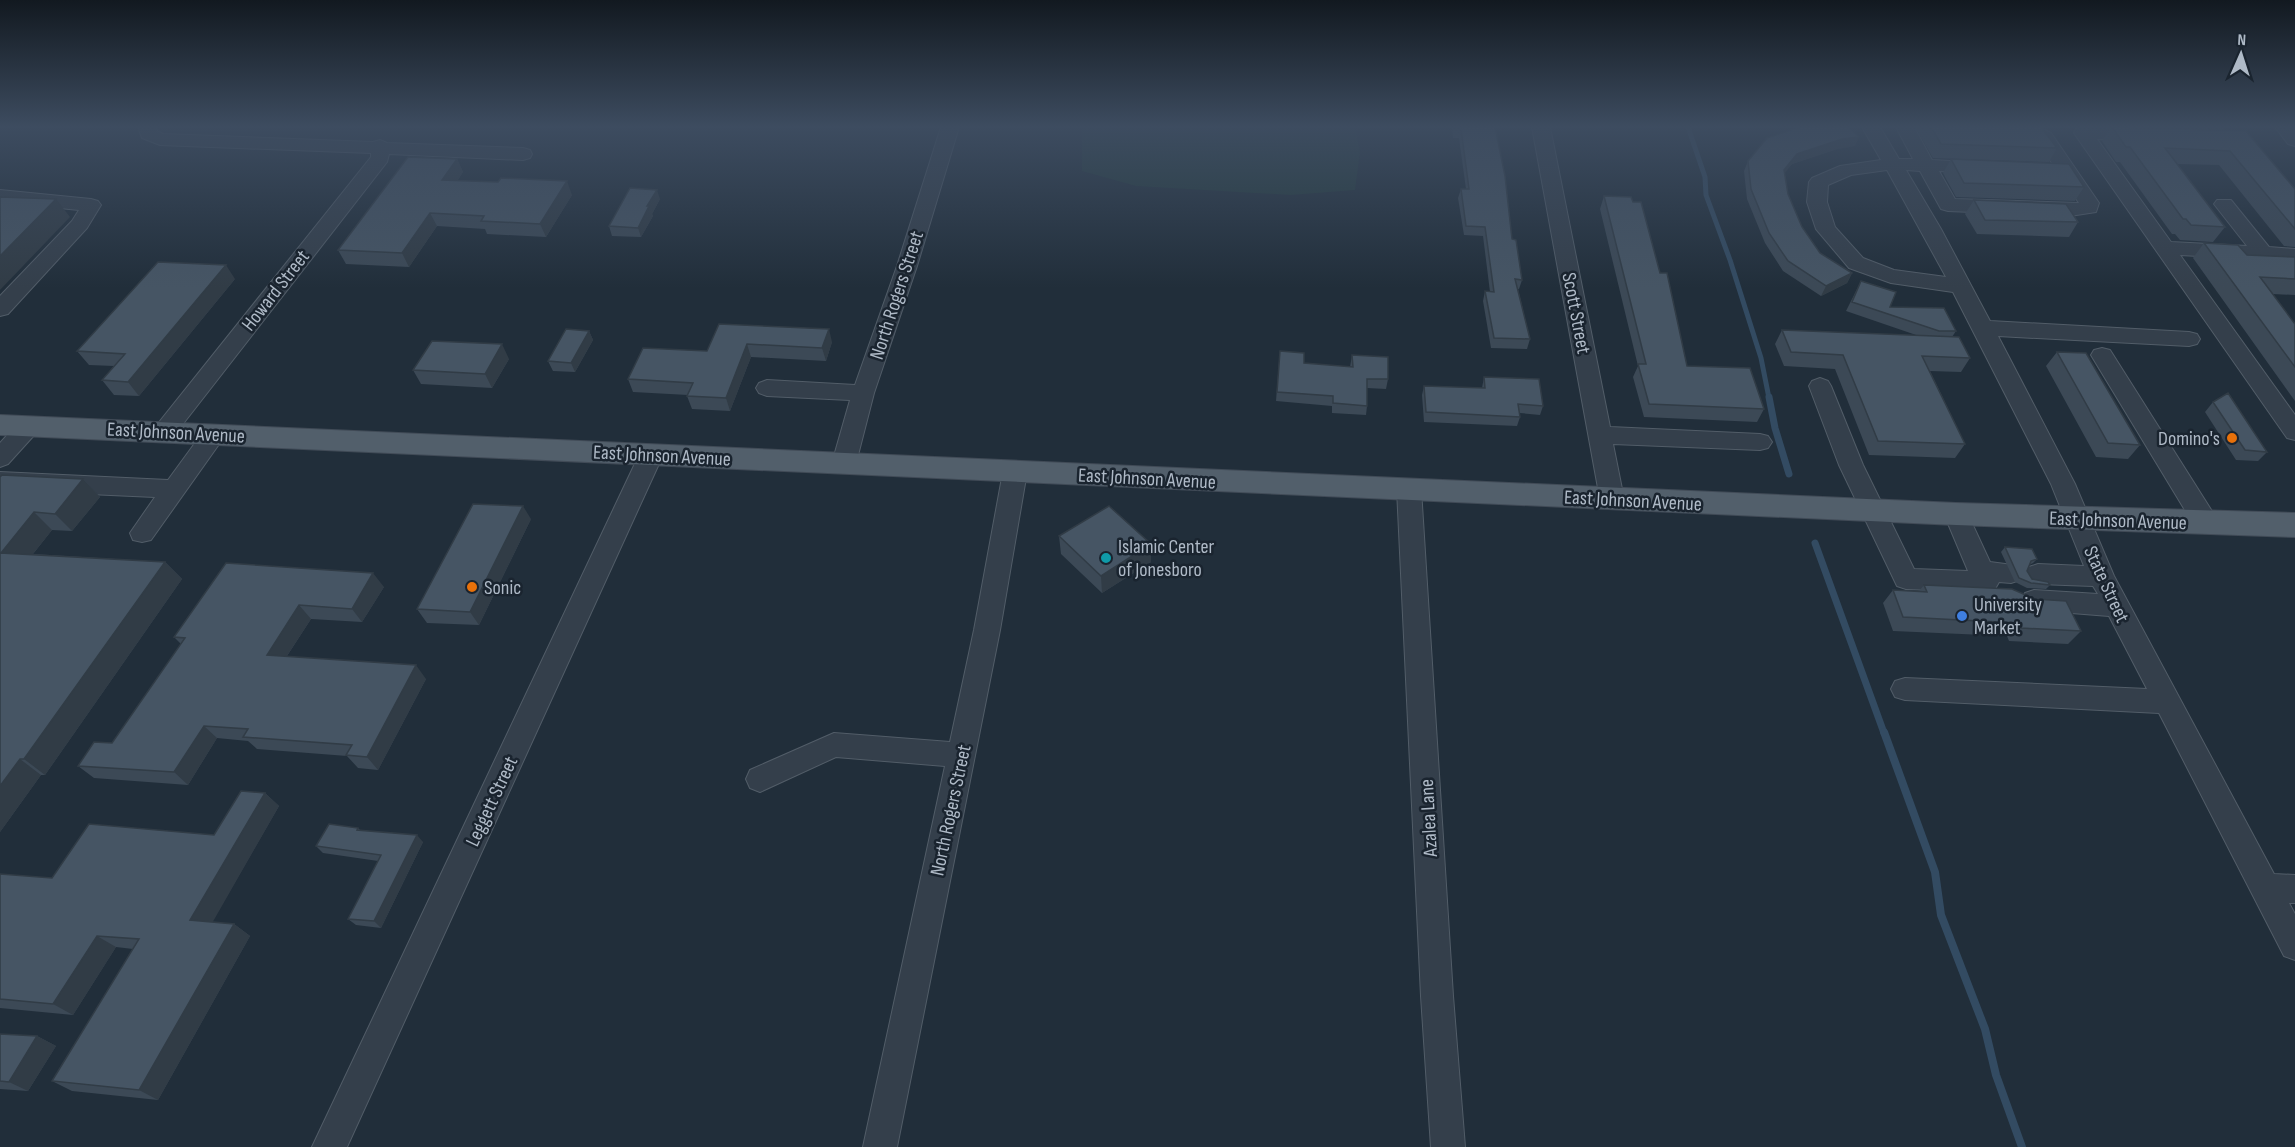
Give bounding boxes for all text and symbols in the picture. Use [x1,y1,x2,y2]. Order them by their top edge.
north arrow [2211,24,2271,84]
text: N [2237,31,2246,50]
street label: North Rogers Street [865,228,929,363]
street label: Howard Street [237,245,315,336]
street label: Scott Street [1556,270,1596,356]
street label: East Johnson Avenue [107,417,245,449]
place label: Domino's [2158,427,2220,451]
marker: Domino's [2225,431,2239,445]
street label: East Johnson Avenue [593,440,731,472]
street label: East Johnson Avenue [1078,463,1216,495]
street label: East Johnson Avenue [1564,485,1702,517]
street label: East Johnson Avenue [2049,507,2187,535]
place label: Islamic Center of Jonesboro [1118,535,1215,582]
street label: State Street [2078,542,2134,626]
marker: Islamic Center of Jonesboro [1099,551,1113,565]
place label: Sonic [484,576,521,600]
marker: Sonic [465,580,479,594]
place label: University Market [1974,593,2042,640]
marker: University Market [1955,609,1969,623]
street label: North Rogers Street [925,742,977,878]
street label: Leggett Street [461,753,523,850]
street label: Azalea Lane [1415,778,1443,858]

